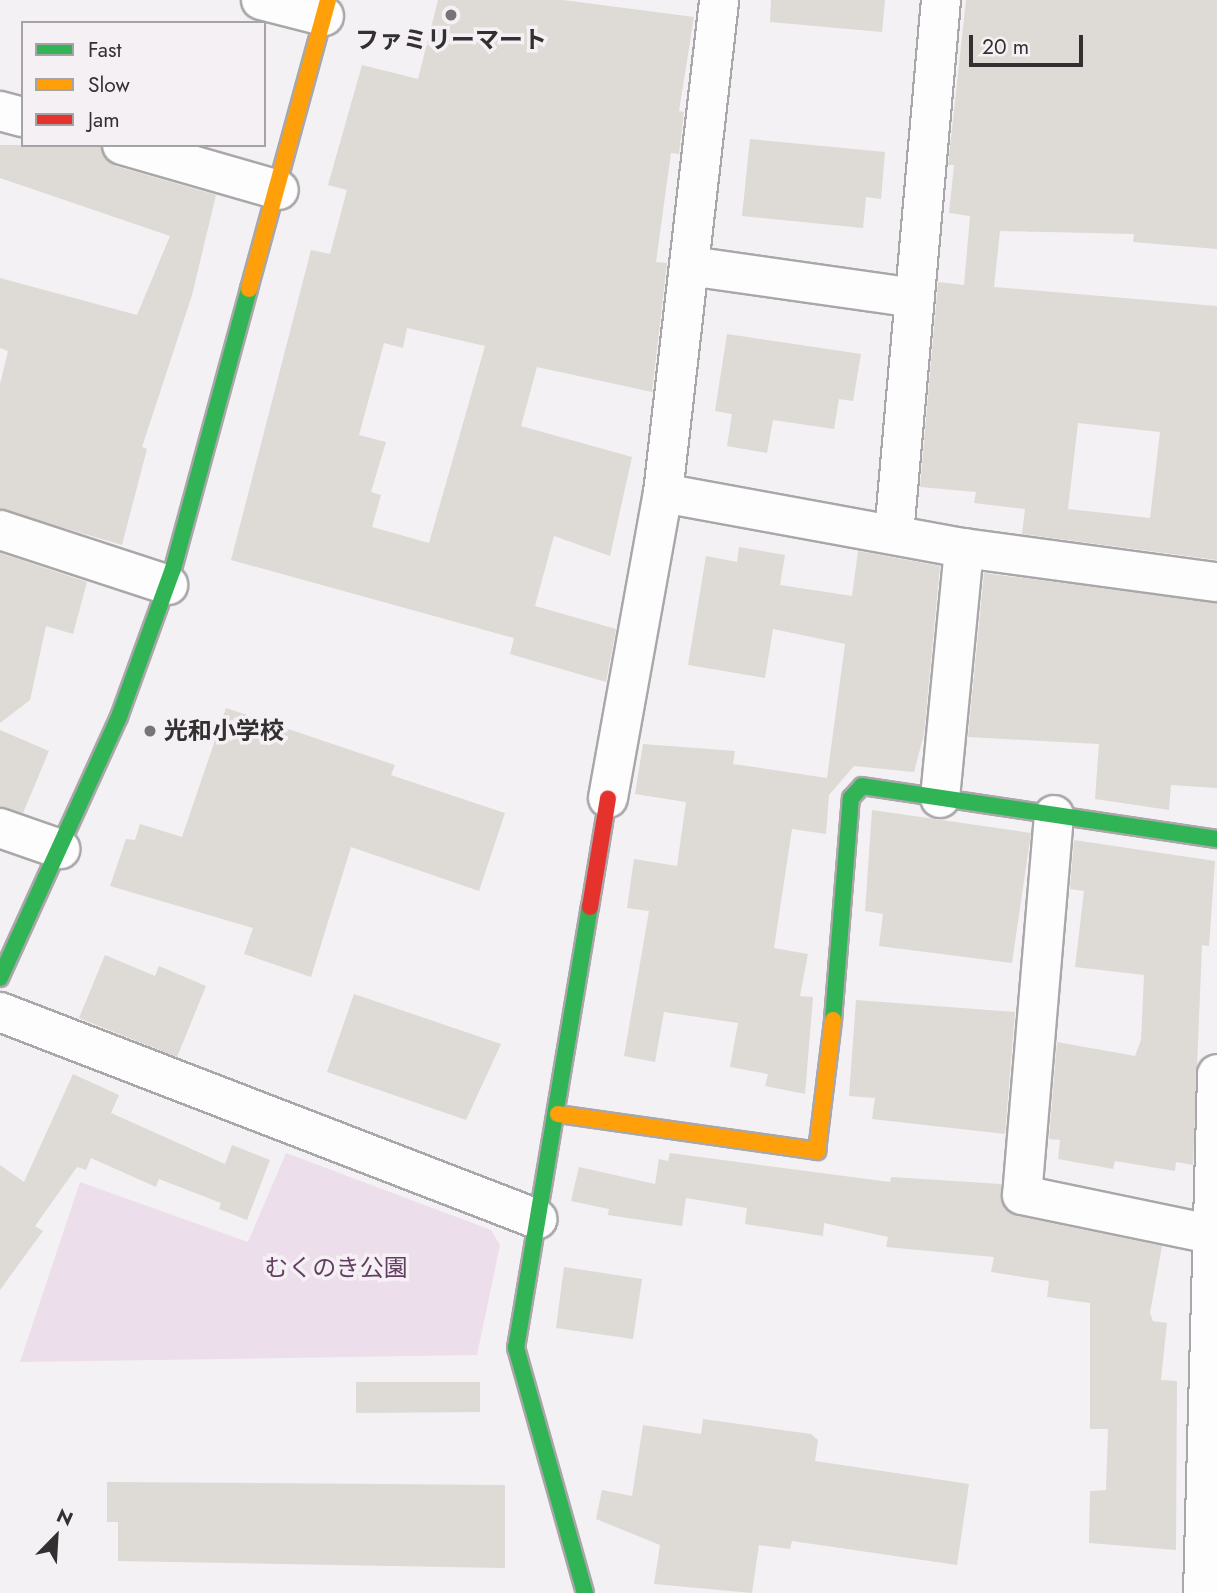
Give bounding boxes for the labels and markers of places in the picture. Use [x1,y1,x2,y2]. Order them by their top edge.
marker: ファミリーマート [443,7,459,23]
place label: ファミリーマート [355,26,547,54]
place label: 光和小学校 [164,717,284,745]
marker: 光和小学校 [142,723,158,739]

